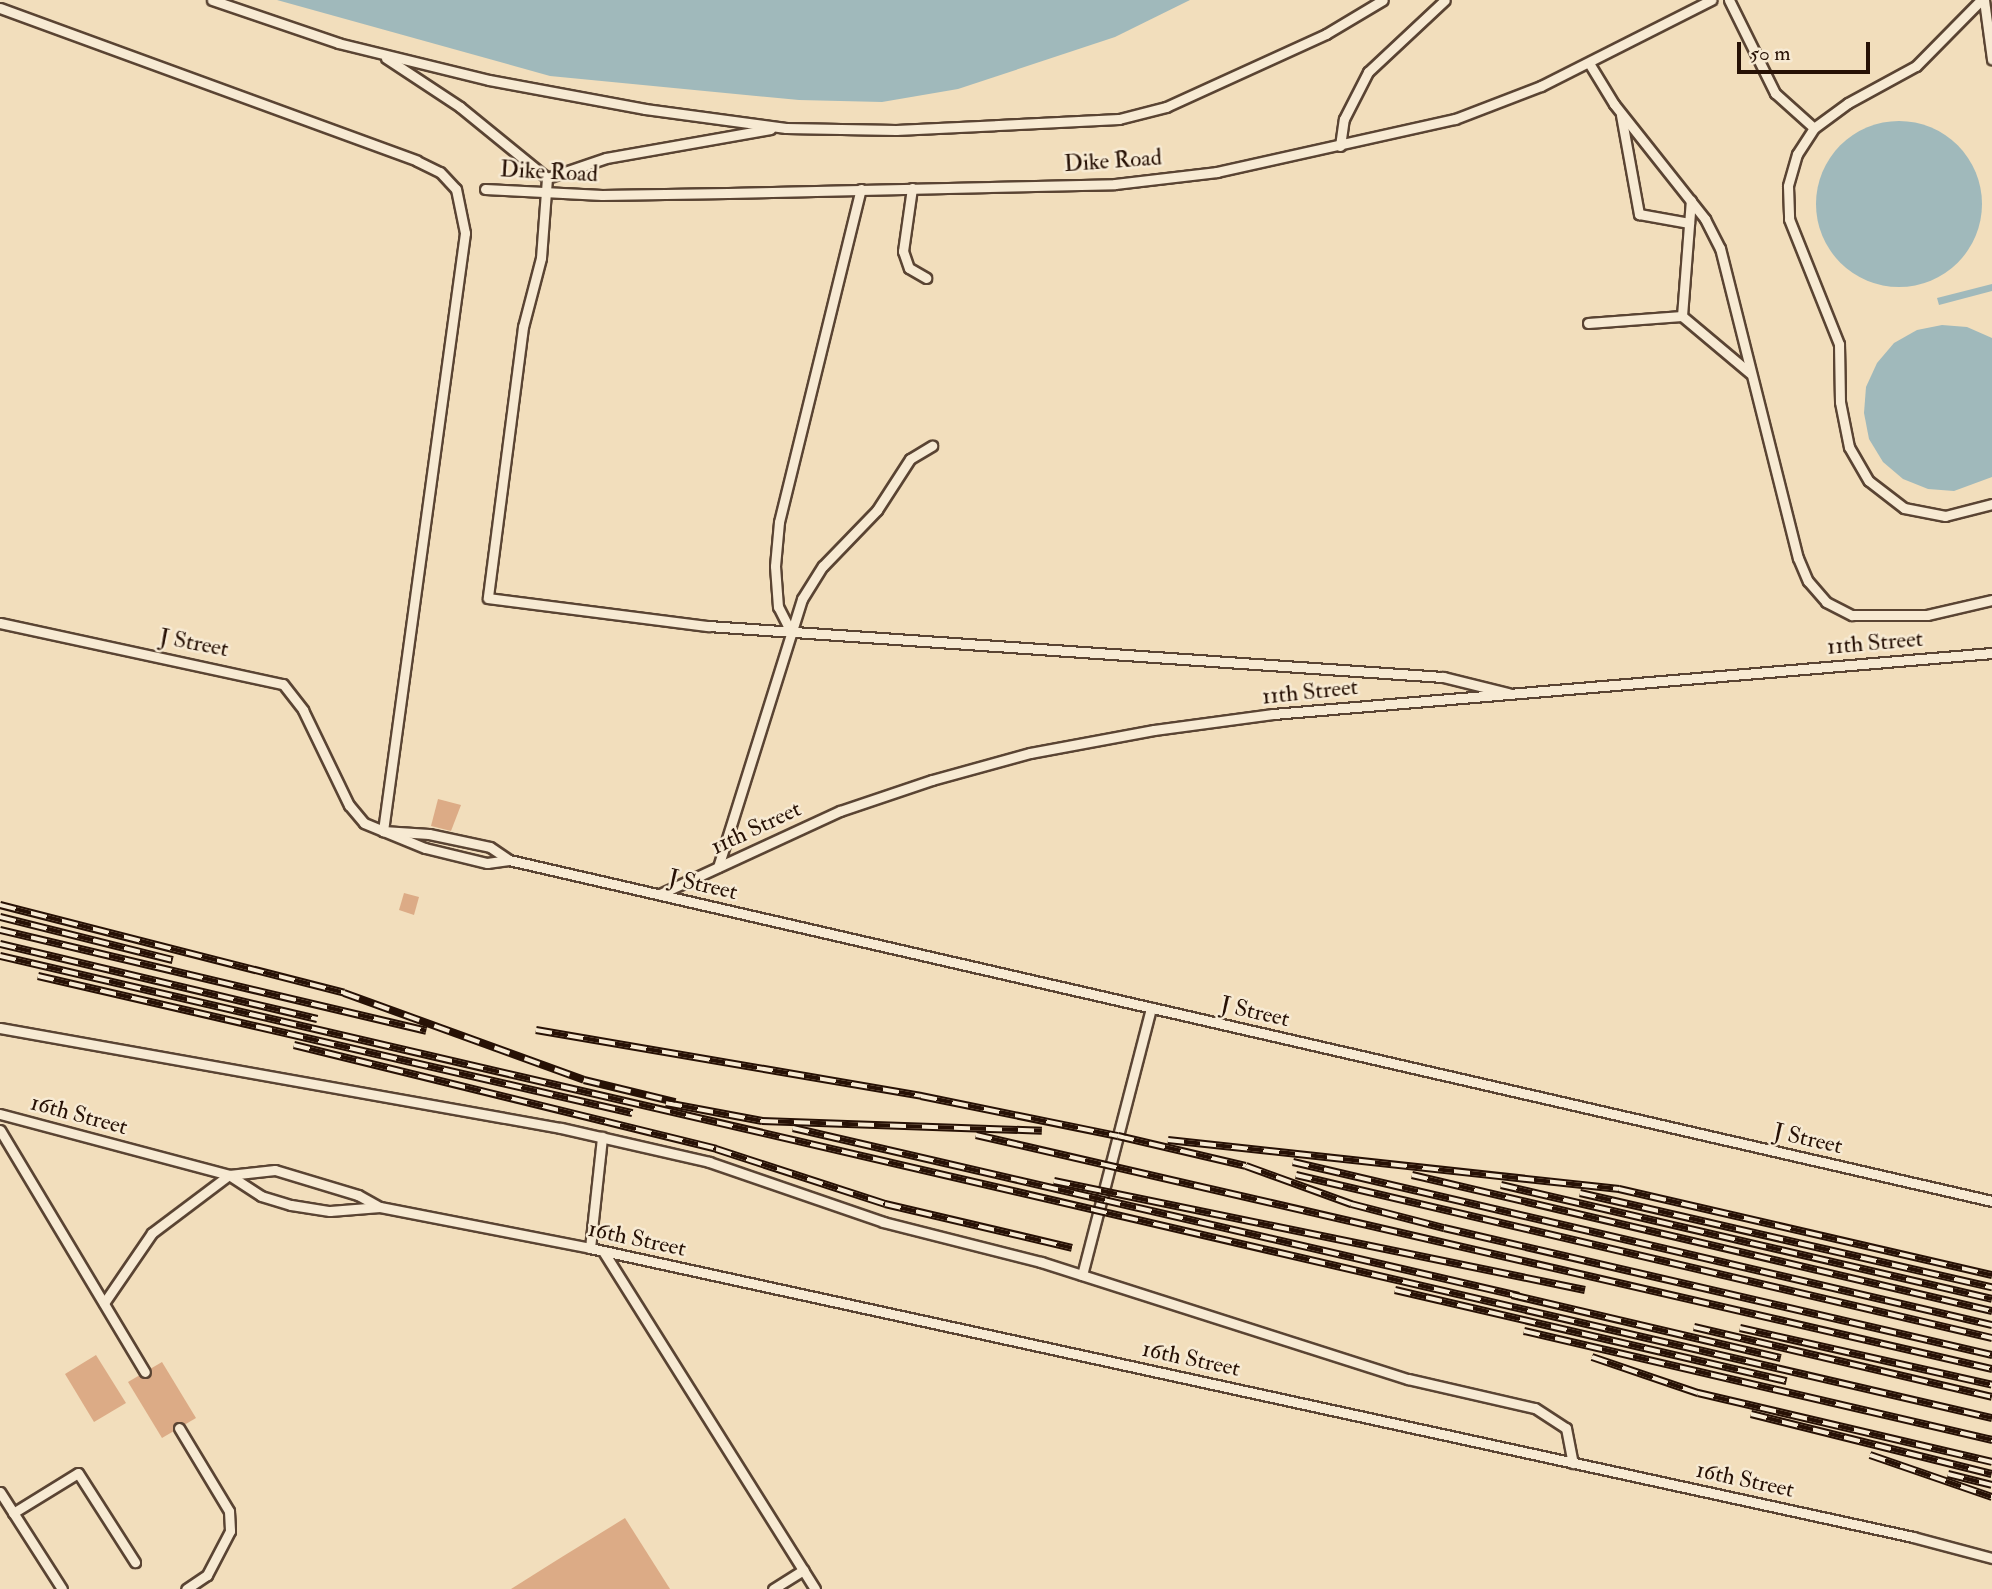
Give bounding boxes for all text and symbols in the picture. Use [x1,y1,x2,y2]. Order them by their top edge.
scale bar [1740,28,1873,72]
text: 50 m [1750,40,1791,67]
street label: Dike Road [1063,144,1163,178]
street label: Dike Road [499,156,599,188]
street label: J Street [157,623,231,663]
street label: 11th Street [1826,625,1924,661]
street label: 11th Street [1261,673,1359,711]
street label: 11th Street [707,795,805,861]
street label: J Street [666,864,740,906]
street label: J Street [1218,991,1292,1033]
street label: 16th Street [27,1089,131,1141]
street label: J Street [1771,1118,1845,1160]
street label: 16th Street [585,1215,689,1263]
street label: 16th Street [1139,1335,1243,1383]
street label: 16th Street [1693,1456,1797,1504]

